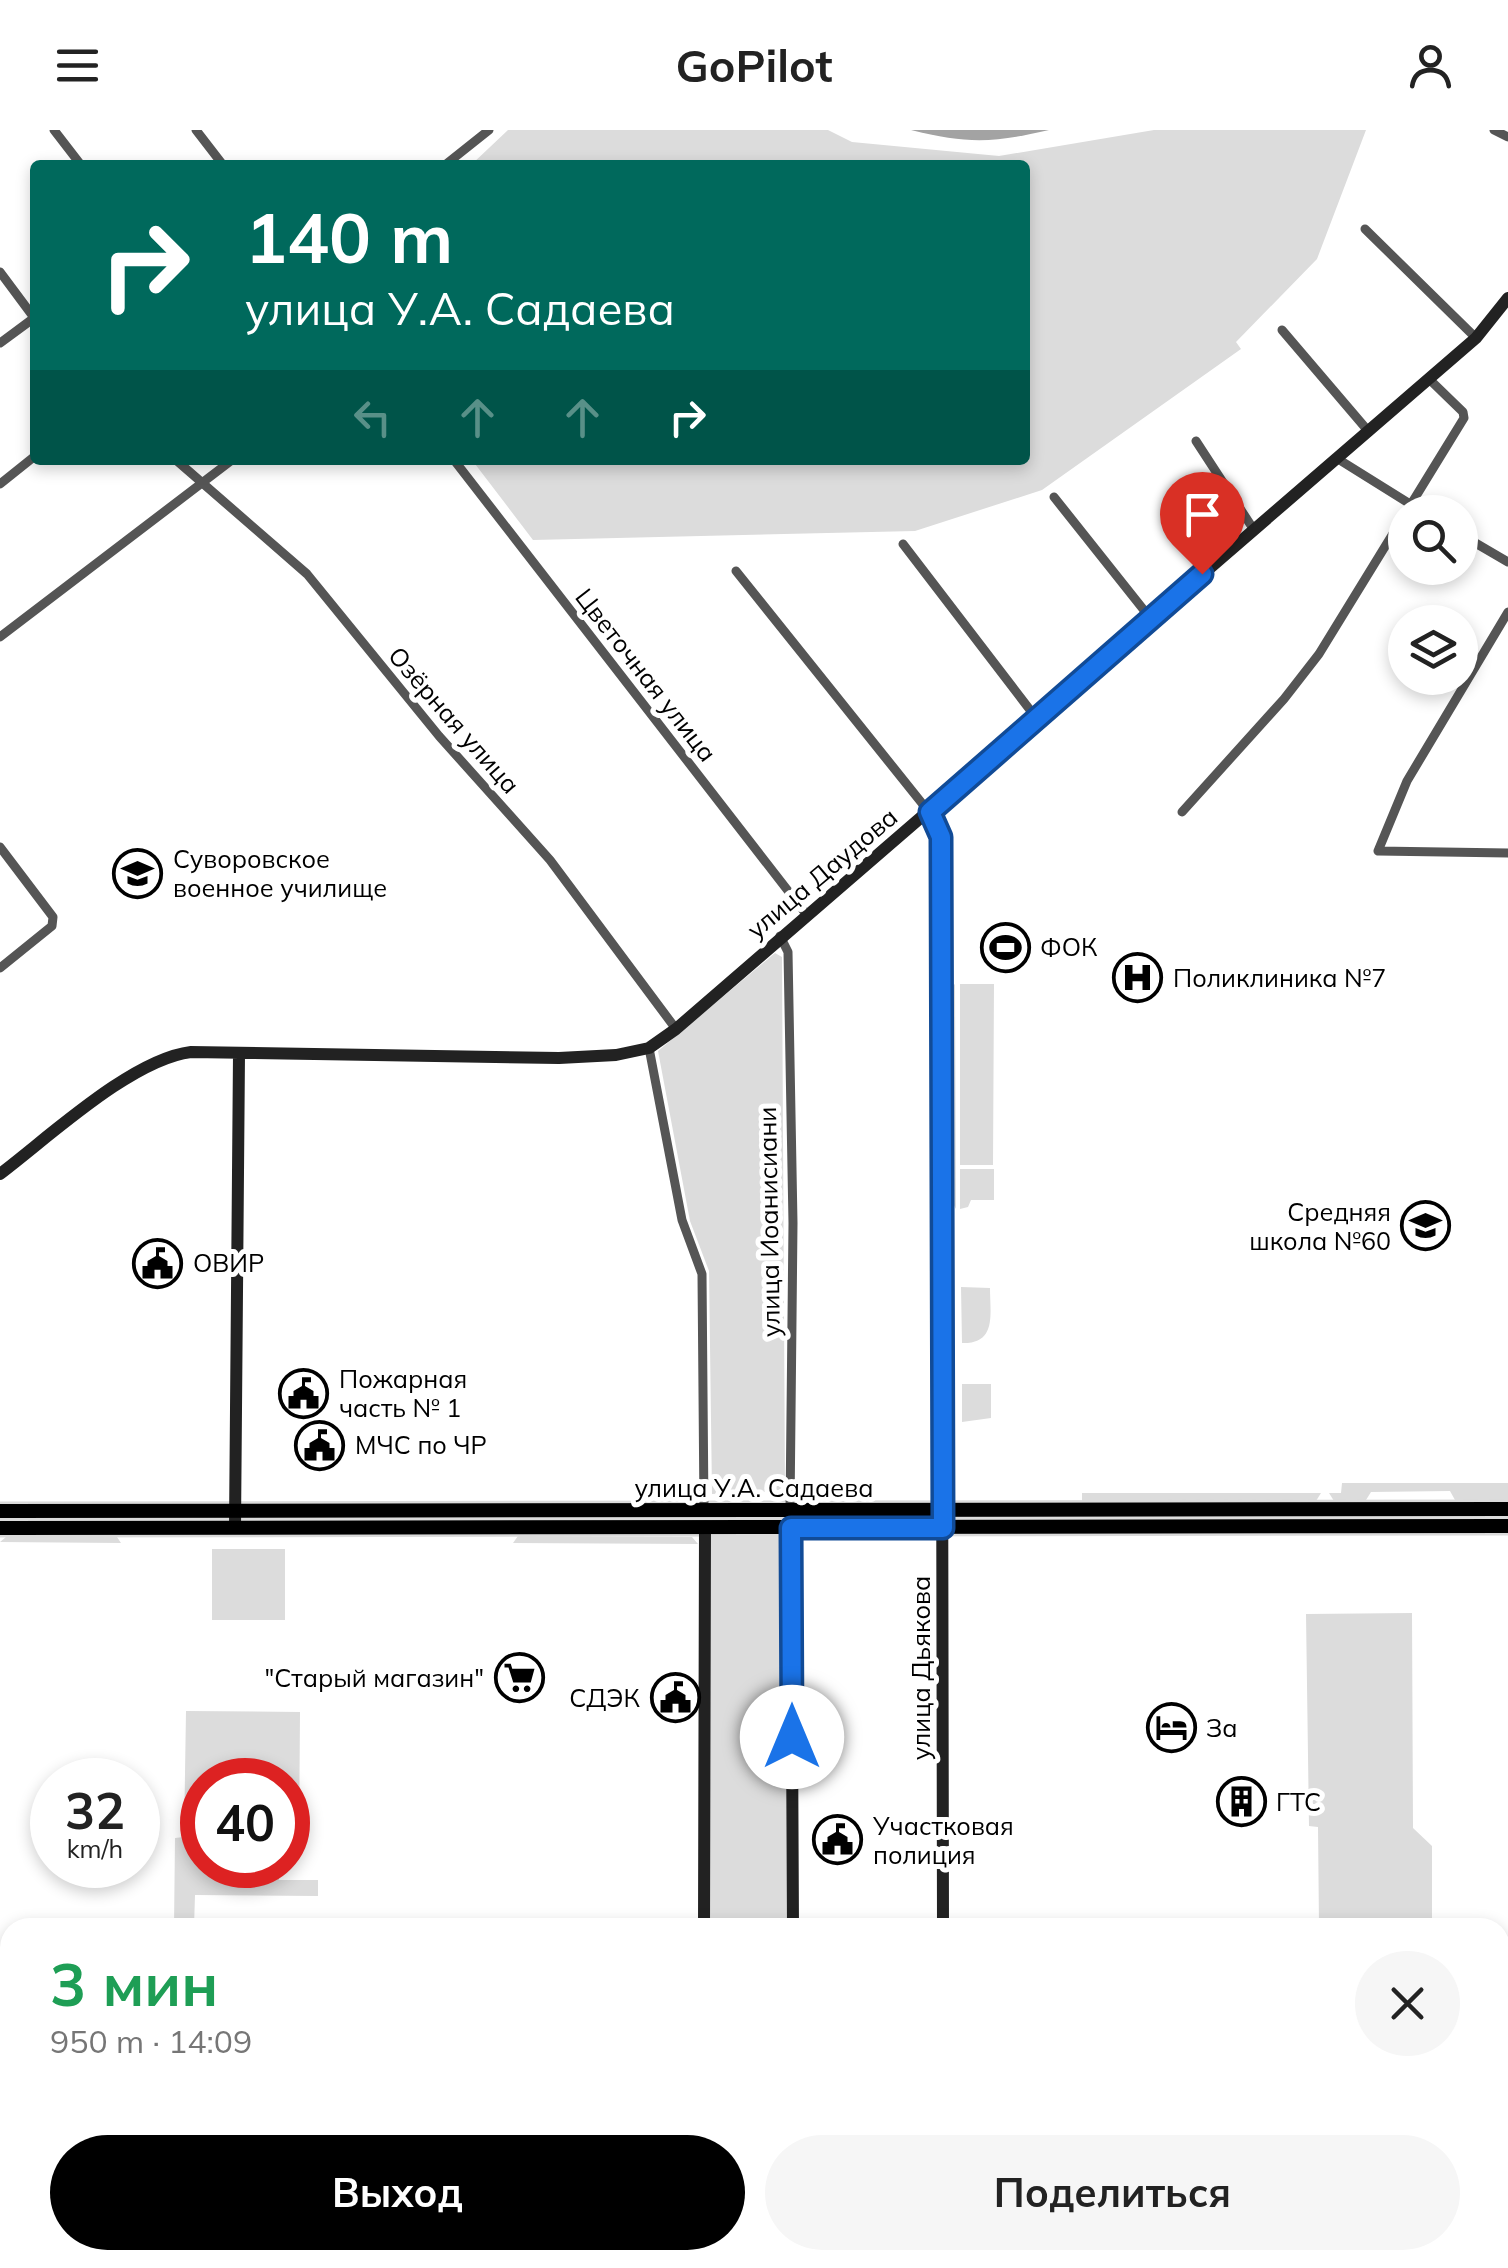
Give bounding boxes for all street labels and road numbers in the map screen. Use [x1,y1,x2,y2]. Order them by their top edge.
street label: Цветочная улица [569,582,724,767]
street label: Озёрная улица [382,640,527,799]
street label: улица Даудова [740,801,903,945]
street label: улица Иоанисиани [751,1107,786,1337]
street label: улица У.А. Садаева [635,1472,873,1503]
street label: улица Дьякова [905,1576,936,1760]

